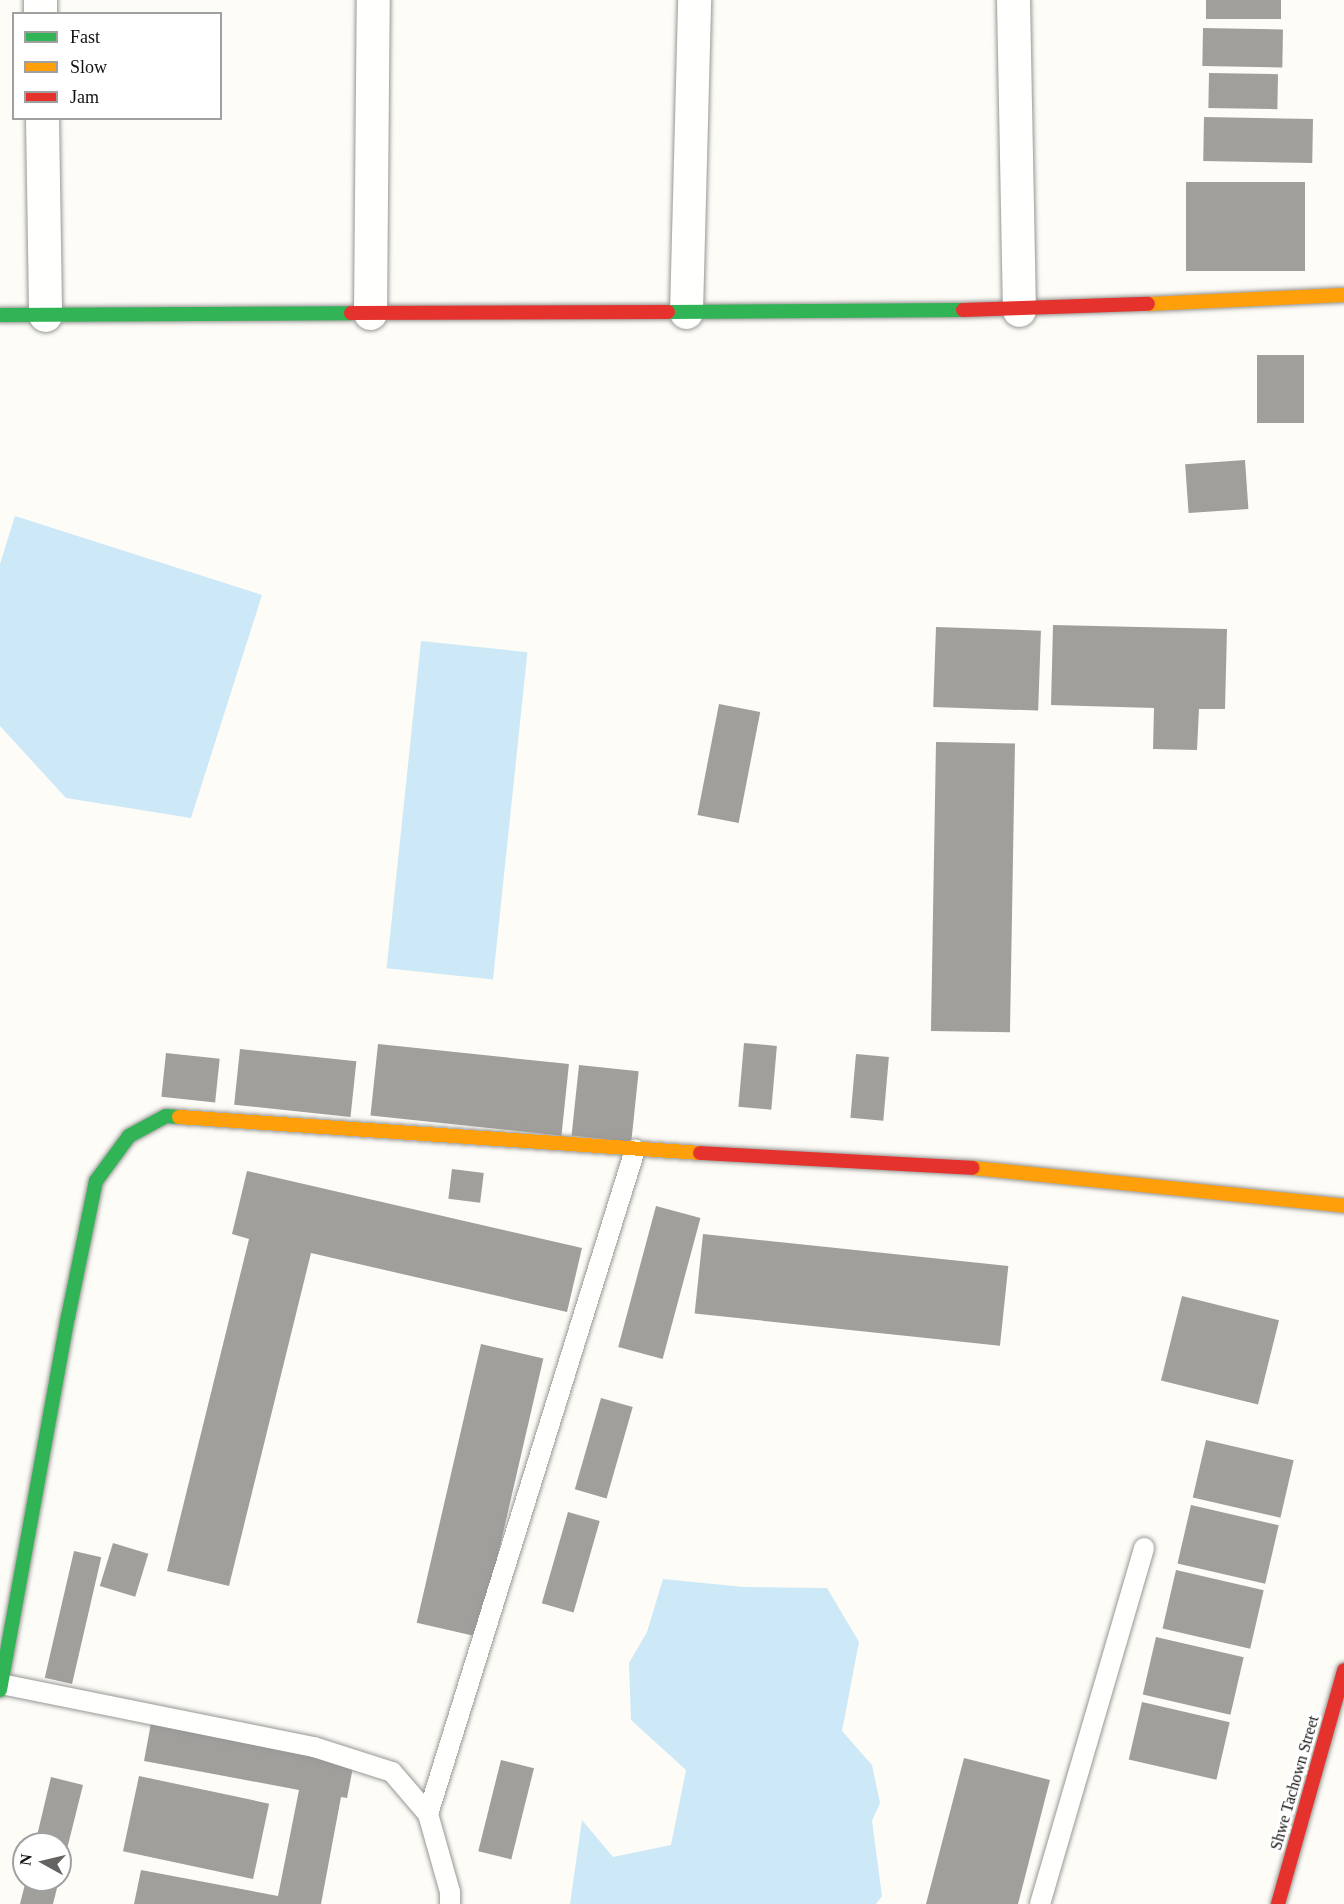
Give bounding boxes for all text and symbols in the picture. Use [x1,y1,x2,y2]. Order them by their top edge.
legend [12,12,222,120]
text: Fast [70,27,100,47]
text: Slow [70,57,107,77]
text: Jam [70,87,99,107]
street label: Shwe Tachown Street [1267,1713,1323,1853]
north arrow [12,1832,72,1892]
text: N [16,1853,35,1867]

